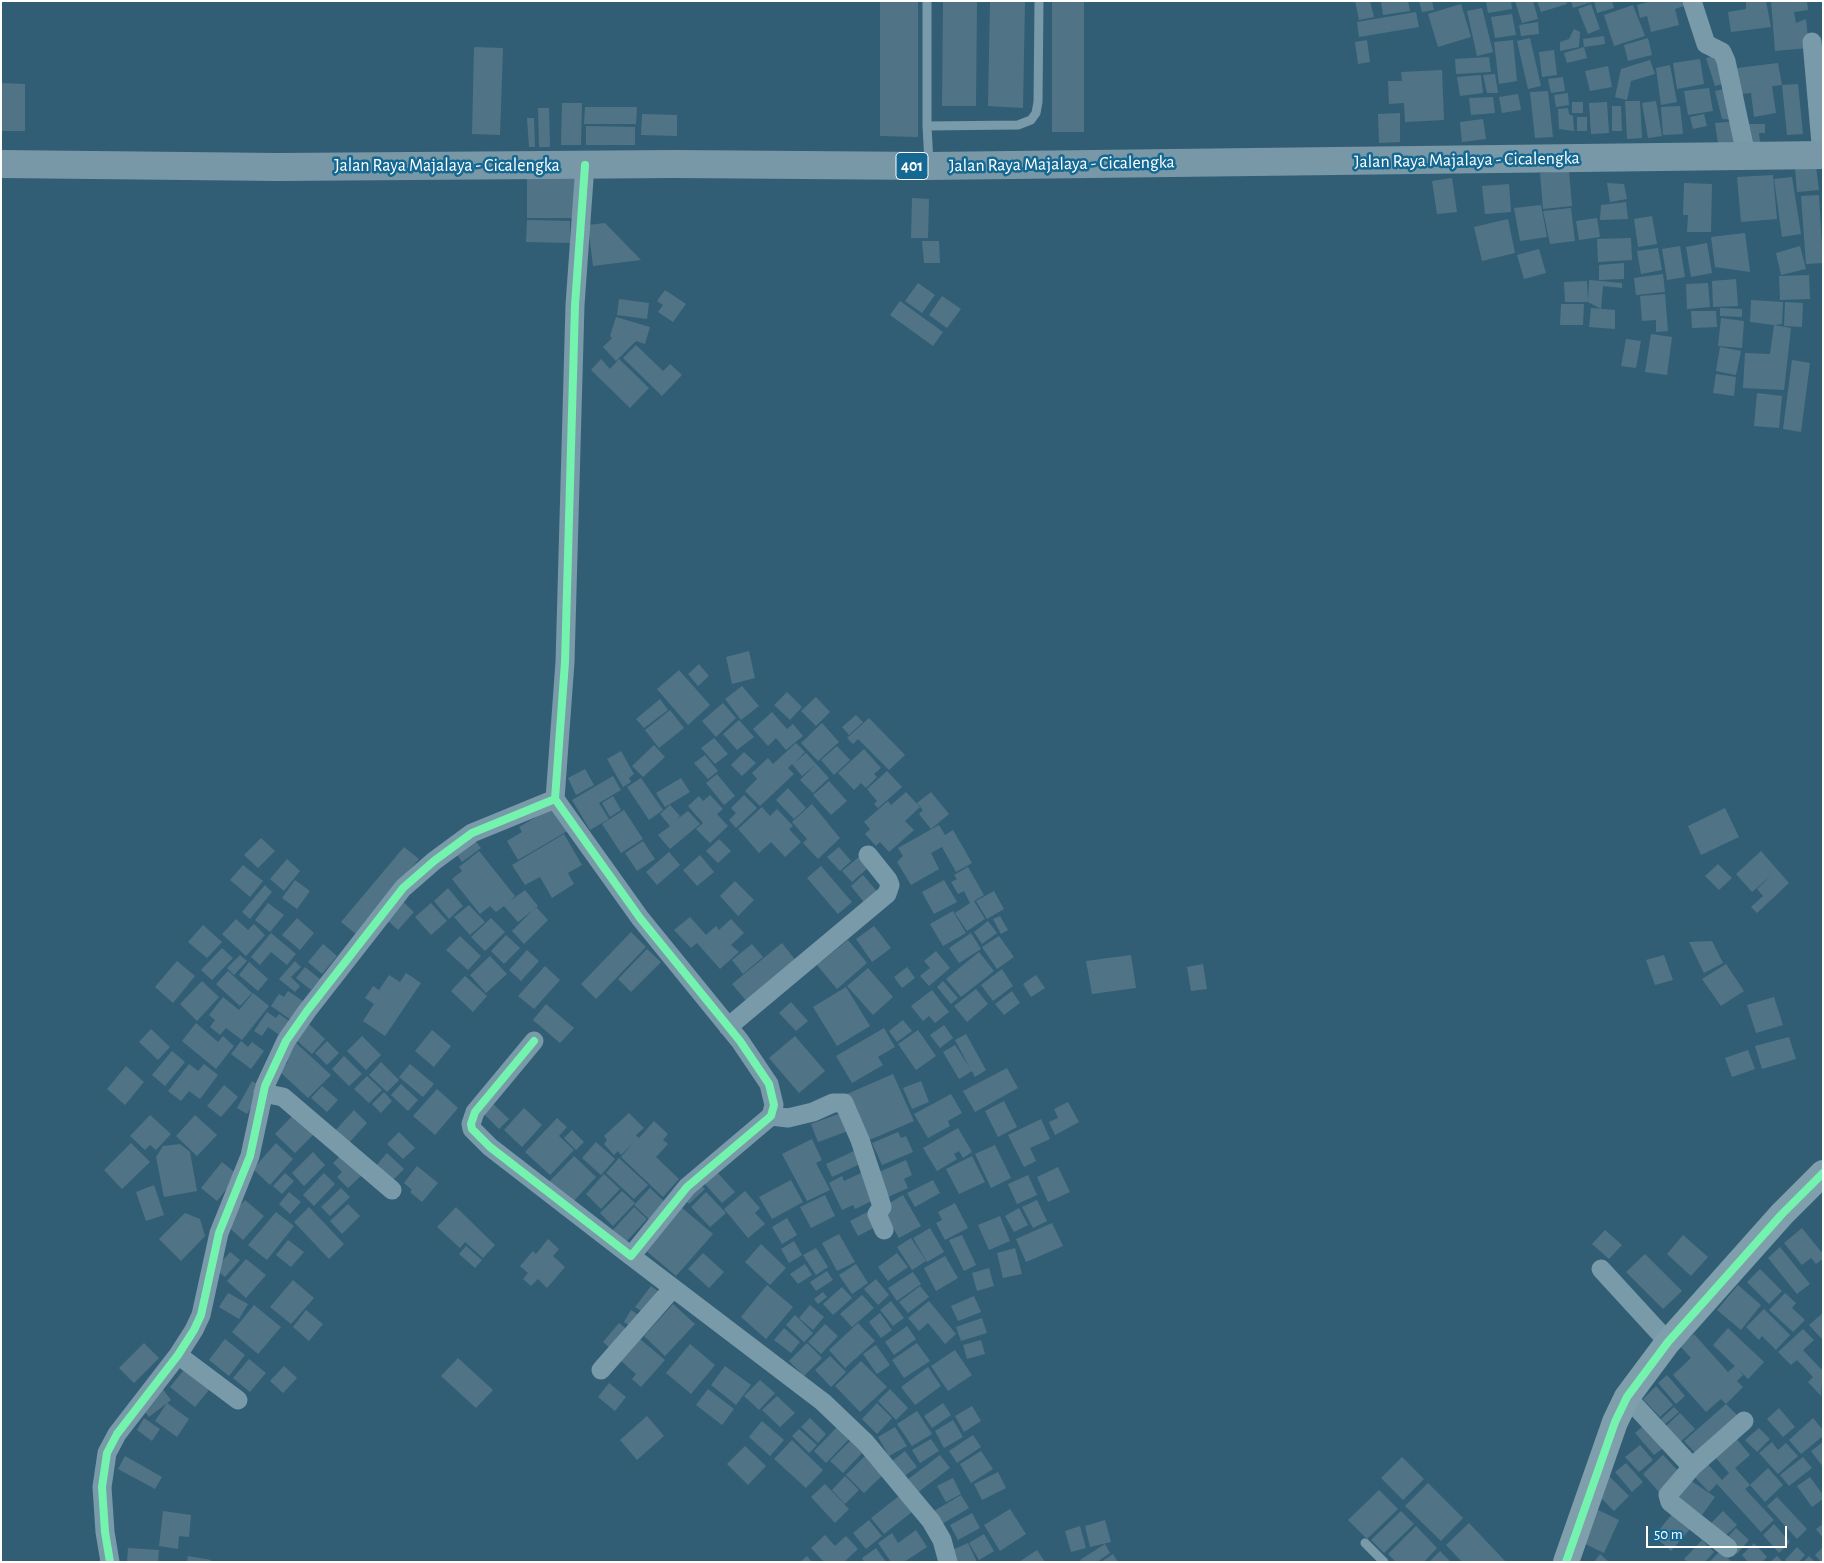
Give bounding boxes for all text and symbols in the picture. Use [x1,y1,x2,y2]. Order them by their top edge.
street label: Jalan Raya Majalaya - Cicalengka [1354,147,1580,173]
street label: Jalan Raya Majalaya - Cicalengka [949,151,1175,177]
road number: 401 [896,153,928,180]
street label: Jalan Raya Majalaya - Cicalengka [334,155,560,177]
scale bar [1649,1516,1790,1548]
text: 50 m [1654,1527,1683,1542]

